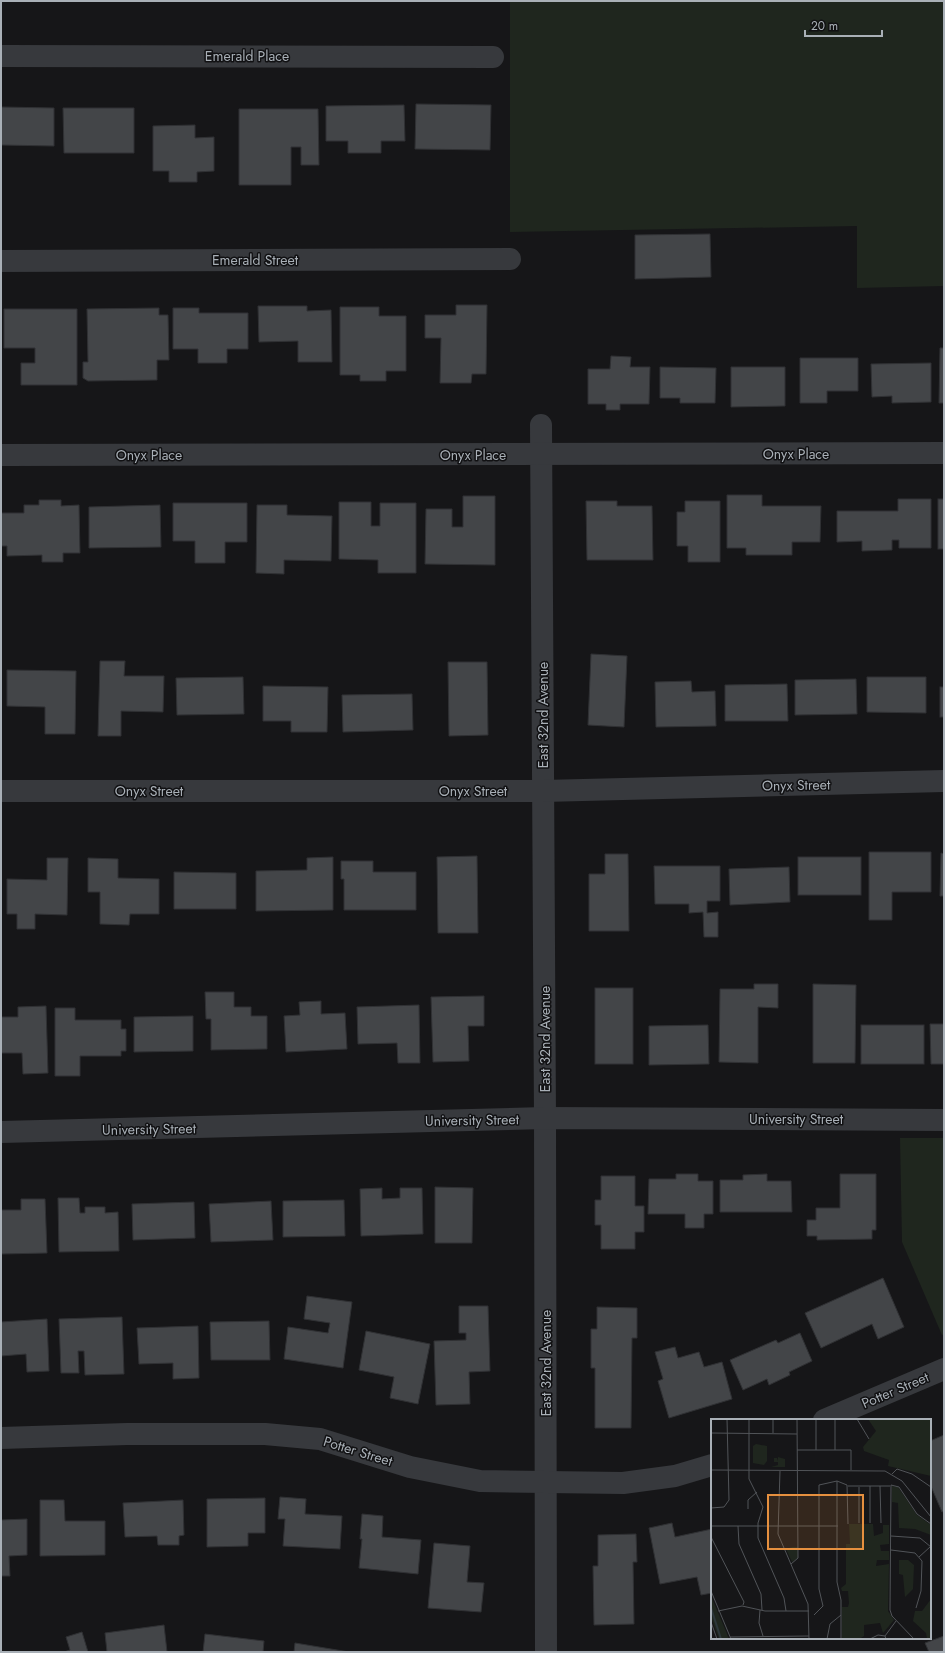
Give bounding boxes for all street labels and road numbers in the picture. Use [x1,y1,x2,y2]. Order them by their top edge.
street label: Emerald Place [205,46,289,66]
street label: Emerald Street [212,250,299,270]
street label: Onyx Place [763,444,829,464]
street label: Onyx Place [116,445,182,465]
street label: Onyx Place [440,445,506,465]
street label: East 32nd Avenue [533,662,553,768]
street label: Onyx Street [762,774,831,796]
street label: Onyx Street [115,781,184,801]
street label: Onyx Street [439,781,508,801]
street label: East 32nd Avenue [535,986,555,1092]
street label: University Street [425,1109,520,1131]
street label: University Street [749,1109,844,1129]
street label: University Street [102,1118,197,1140]
street label: East 32nd Avenue [536,1310,556,1416]
street label: Potter Street [858,1367,932,1413]
street label: Potter Street [321,1431,396,1471]

